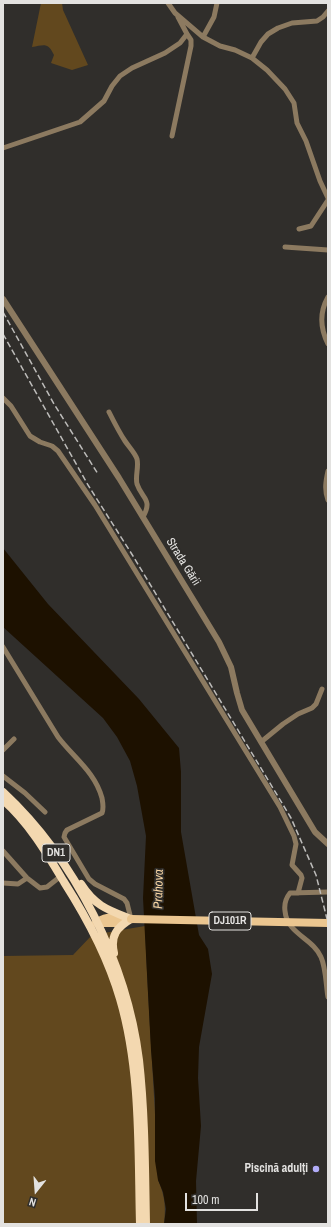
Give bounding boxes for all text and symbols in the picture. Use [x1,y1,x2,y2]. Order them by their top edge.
street label: Strada Gării [163,535,203,589]
road number: DN1 [42,844,70,862]
water label: Prahova [151,869,167,909]
road number: DJ101R [209,912,251,930]
place label: Piscină adulți [245,1162,308,1176]
marker: Piscină adulți [311,1164,321,1174]
north arrow [16,1171,56,1211]
scale bar [187,1185,260,1211]
text: 100 m [192,1192,219,1208]
text: N [27,1195,38,1210]

